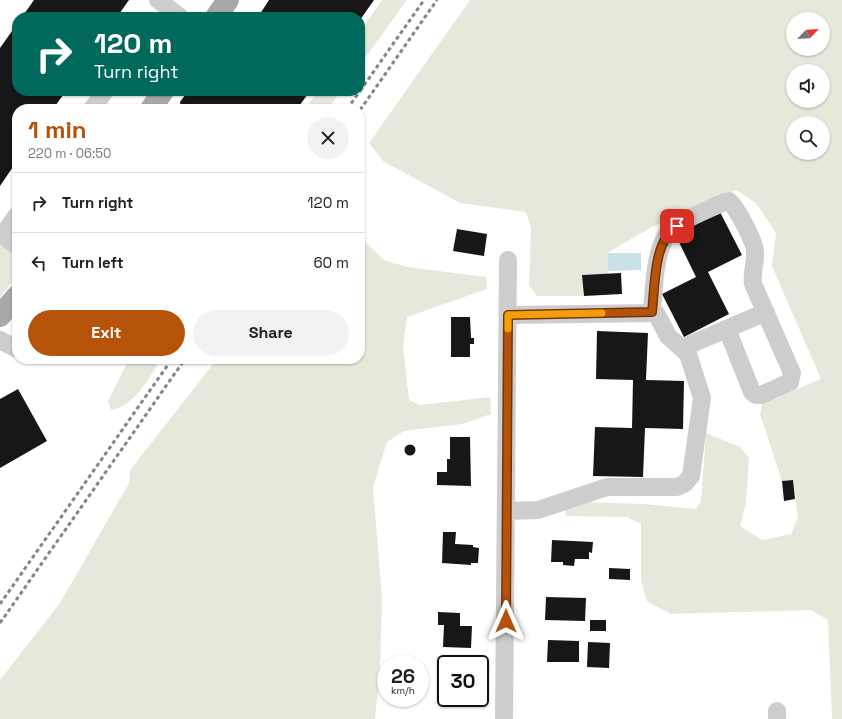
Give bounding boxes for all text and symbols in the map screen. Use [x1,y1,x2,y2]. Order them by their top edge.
north arrow [786,12,830,56]
map controls [786,12,830,160]
text: 120 m [94,25,172,61]
icon: right [28,28,80,80]
text: Turn right [94,60,178,83]
button: sound [786,64,830,108]
text: 1 min [28,114,87,145]
button: search [786,116,830,160]
button: close [307,117,349,159]
text: 220 m · 06:50 [28,145,111,162]
icon: right [28,192,50,214]
text: Turn right [62,193,133,212]
text: 120 m [307,193,349,212]
pin [660,209,694,243]
icon: arrive [666,215,688,237]
icon: left [28,252,50,274]
text: Turn left [62,253,124,272]
text: 60 m [313,253,349,272]
button: Exit [28,310,185,356]
button: Share [193,310,349,356]
position arrow [485,600,527,642]
speed limit sign: 30 [437,655,489,707]
text: 26 [391,663,415,689]
text: km/h [391,684,415,697]

